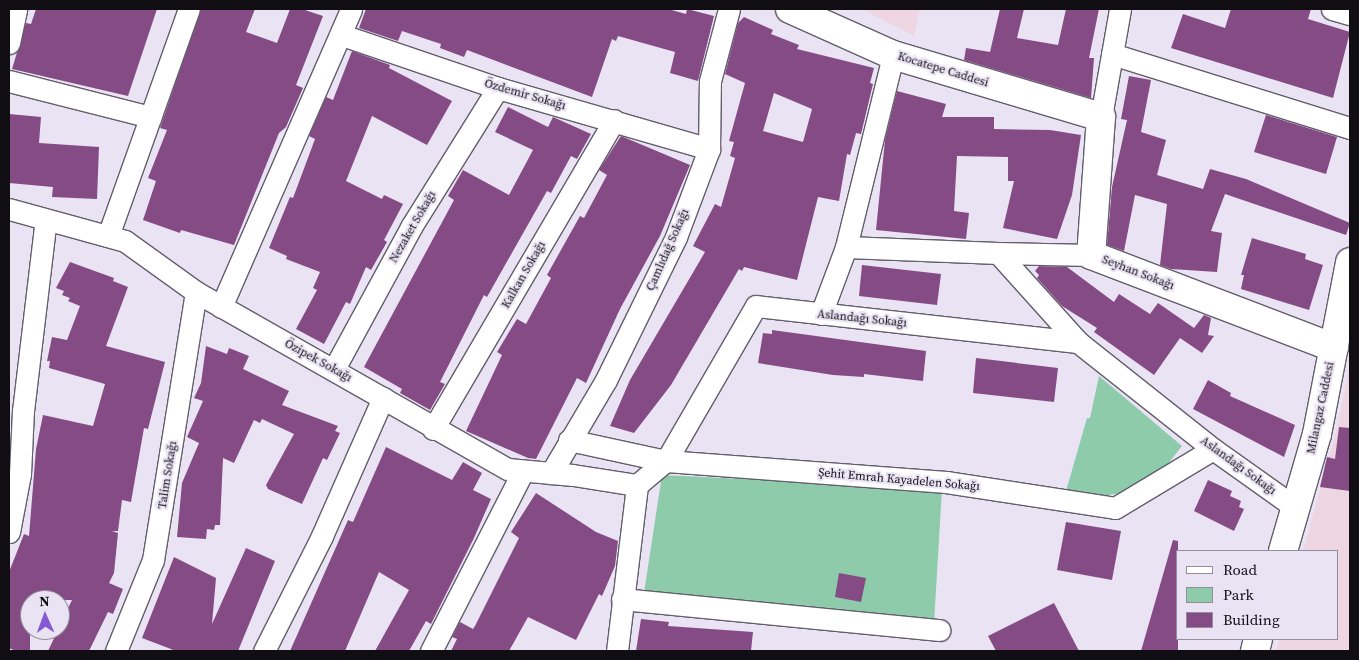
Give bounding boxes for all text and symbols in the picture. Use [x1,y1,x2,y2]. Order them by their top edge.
street label: Kocatepe Caddesi [896,49,990,91]
street label: Özdemir Sokağı [483,76,567,114]
street label: Nezaket Sokağı [387,189,439,265]
street label: Çamlıdağ Sokağı [643,207,693,293]
street label: Kalkan Sokağı [499,239,549,311]
street label: Seyhan Sokağı [1100,253,1176,293]
street label: Aslandağı Sokağı [816,307,908,331]
street label: Özipek Sokağı [282,337,354,385]
street label: Milangaz Caddesi [1304,361,1338,455]
street label: Aslandağı Sokağı [1197,434,1279,498]
street label: Talim Sokağı [156,440,180,510]
street label: Şehit Emrah Kayadelen Sokağı [818,466,980,494]
legend [1176,550,1339,640]
text: Road [1223,559,1257,580]
text: Park [1223,584,1254,605]
north arrow [20,590,70,640]
text: N [39,591,50,611]
text: Building [1223,609,1280,630]

